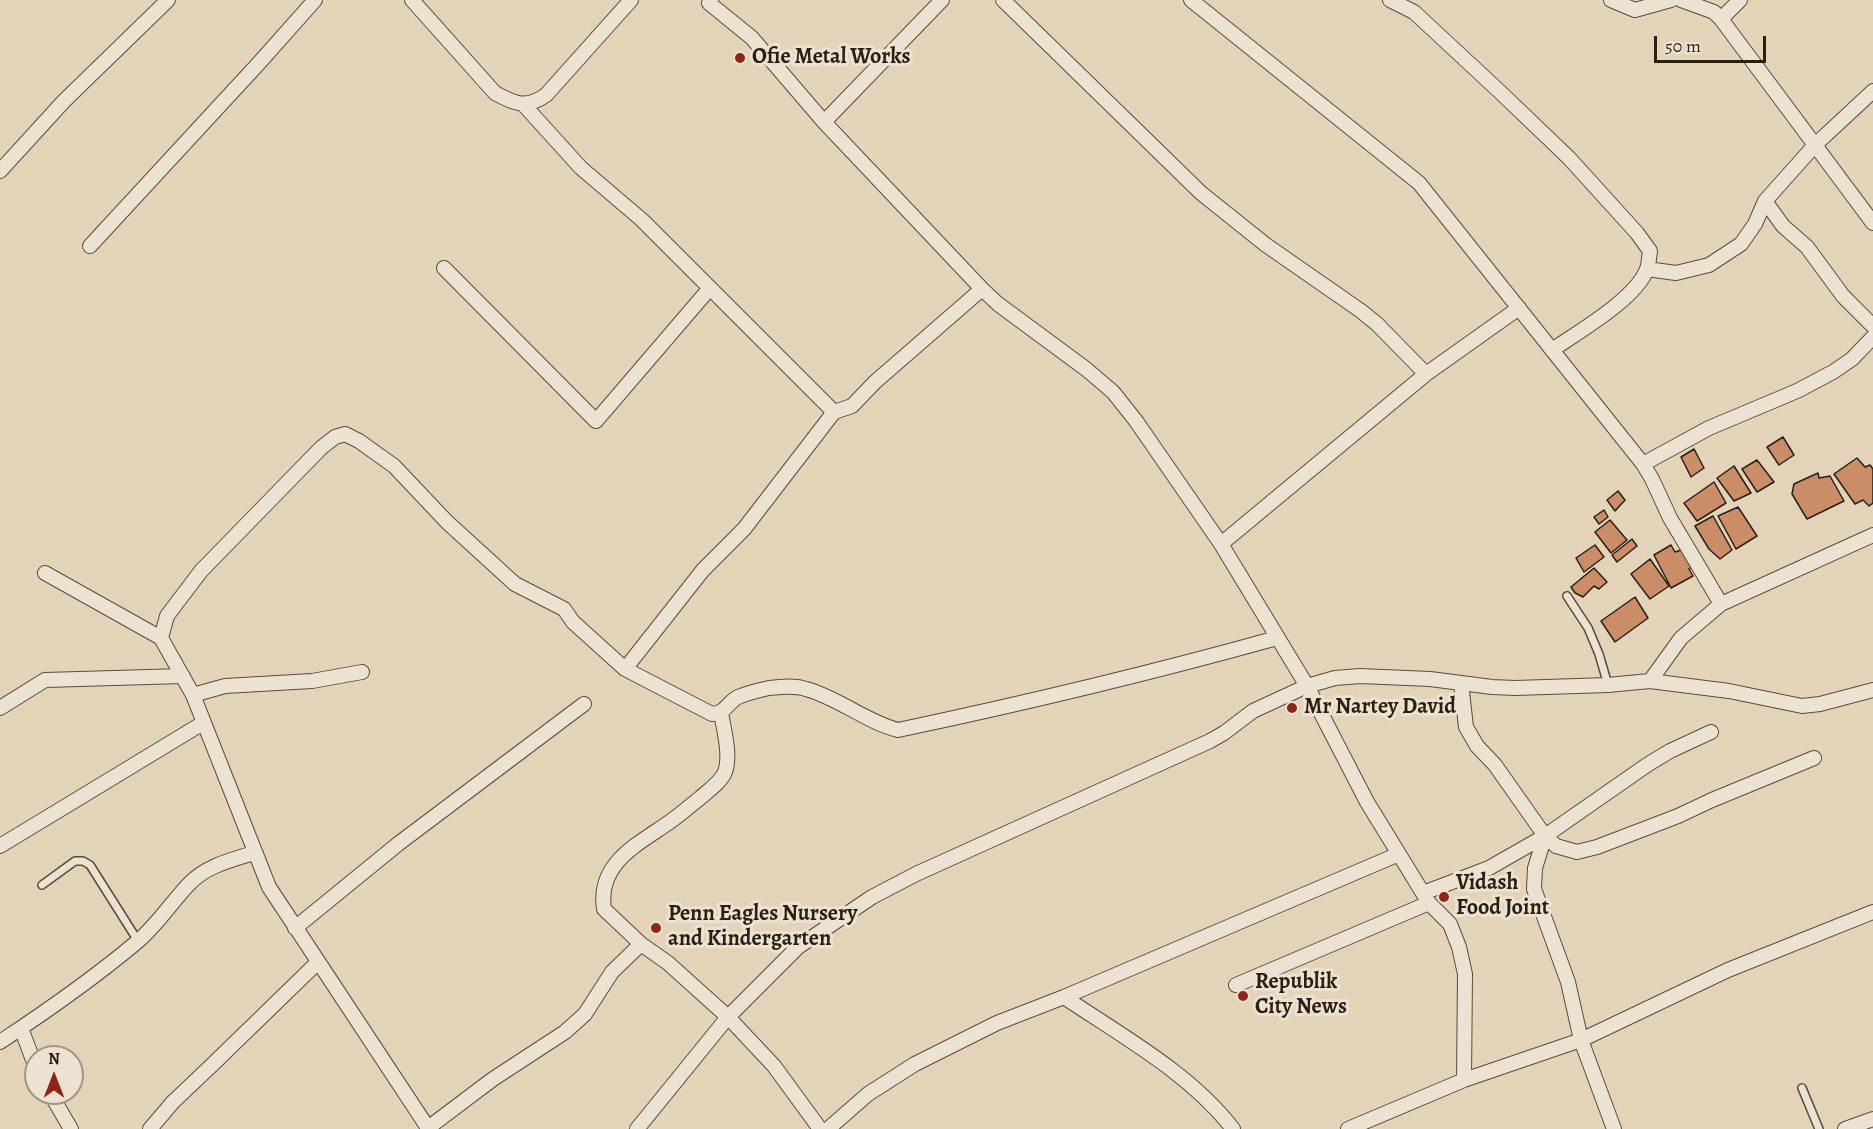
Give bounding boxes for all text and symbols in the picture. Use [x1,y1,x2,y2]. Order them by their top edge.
scale bar [1657,24,1770,62]
text: 50 m [1665,34,1701,58]
place label: Ofie Metal Works [752,45,911,71]
marker: Ofie Metal Works [733,51,747,65]
place label: Mr Nartey David [1304,695,1456,721]
marker: Mr Nartey David [1285,701,1299,715]
place label: Vidash Food Joint [1456,871,1549,922]
marker: Vidash Food Joint [1437,890,1451,904]
place label: Penn Eagles Nursery and Kindergarten [668,902,858,954]
marker: Penn Eagles Nursery and Kindergarten [649,921,663,935]
place label: Republik City News [1255,970,1347,1022]
marker: Republik City News [1236,989,1250,1003]
north arrow [24,1045,84,1105]
text: N [48,1048,60,1070]

